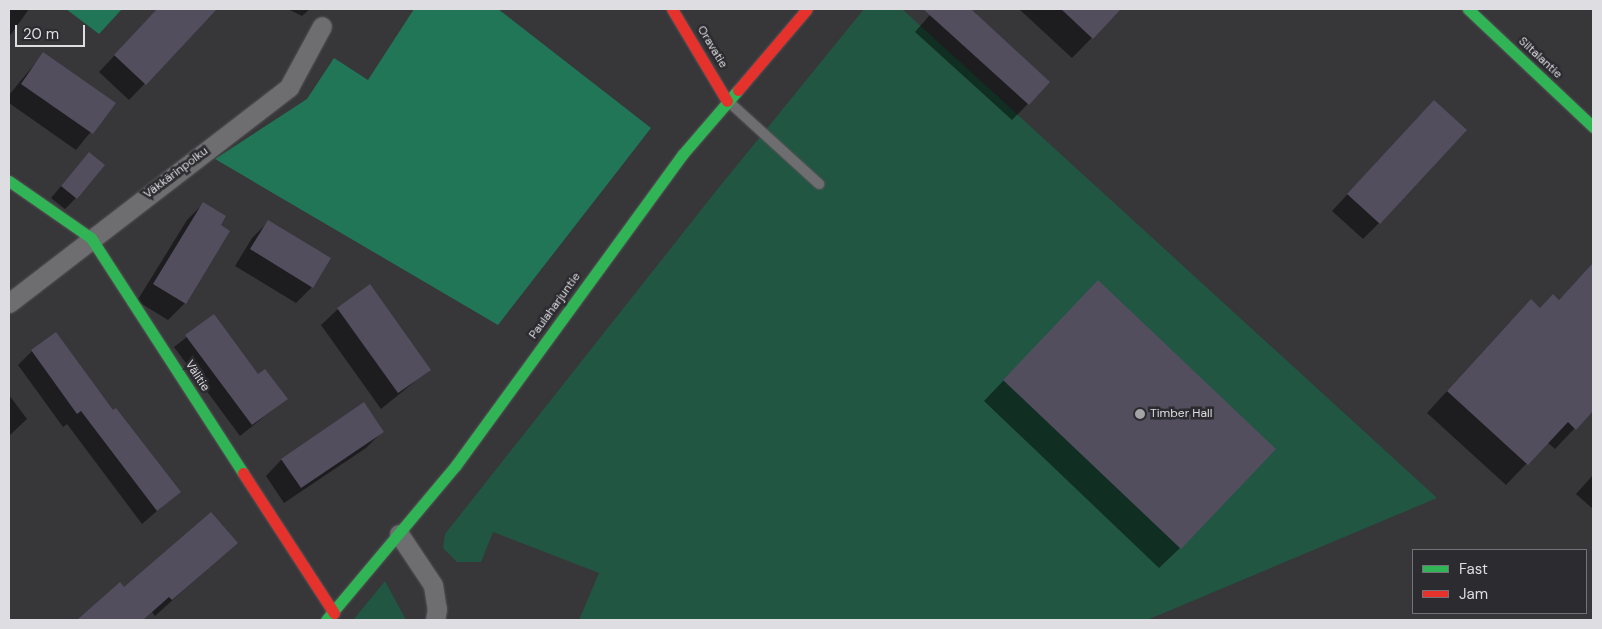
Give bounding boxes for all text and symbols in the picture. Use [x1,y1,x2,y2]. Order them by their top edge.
scale bar [18,15,88,47]
street label: Oravatie [694,23,730,71]
text: 20 m [23,24,59,44]
street label: Siltalantie [1515,34,1565,82]
street label: Väkkärinpolku [141,144,211,202]
street label: Paulaharjuntie [526,270,584,342]
street label: Välitie [182,358,212,394]
place label: Timber Hall [1150,407,1212,421]
marker: Timber Hall [1134,408,1146,420]
legend [1412,549,1587,614]
text: Fast [1459,559,1488,579]
text: Jam [1459,584,1488,604]

